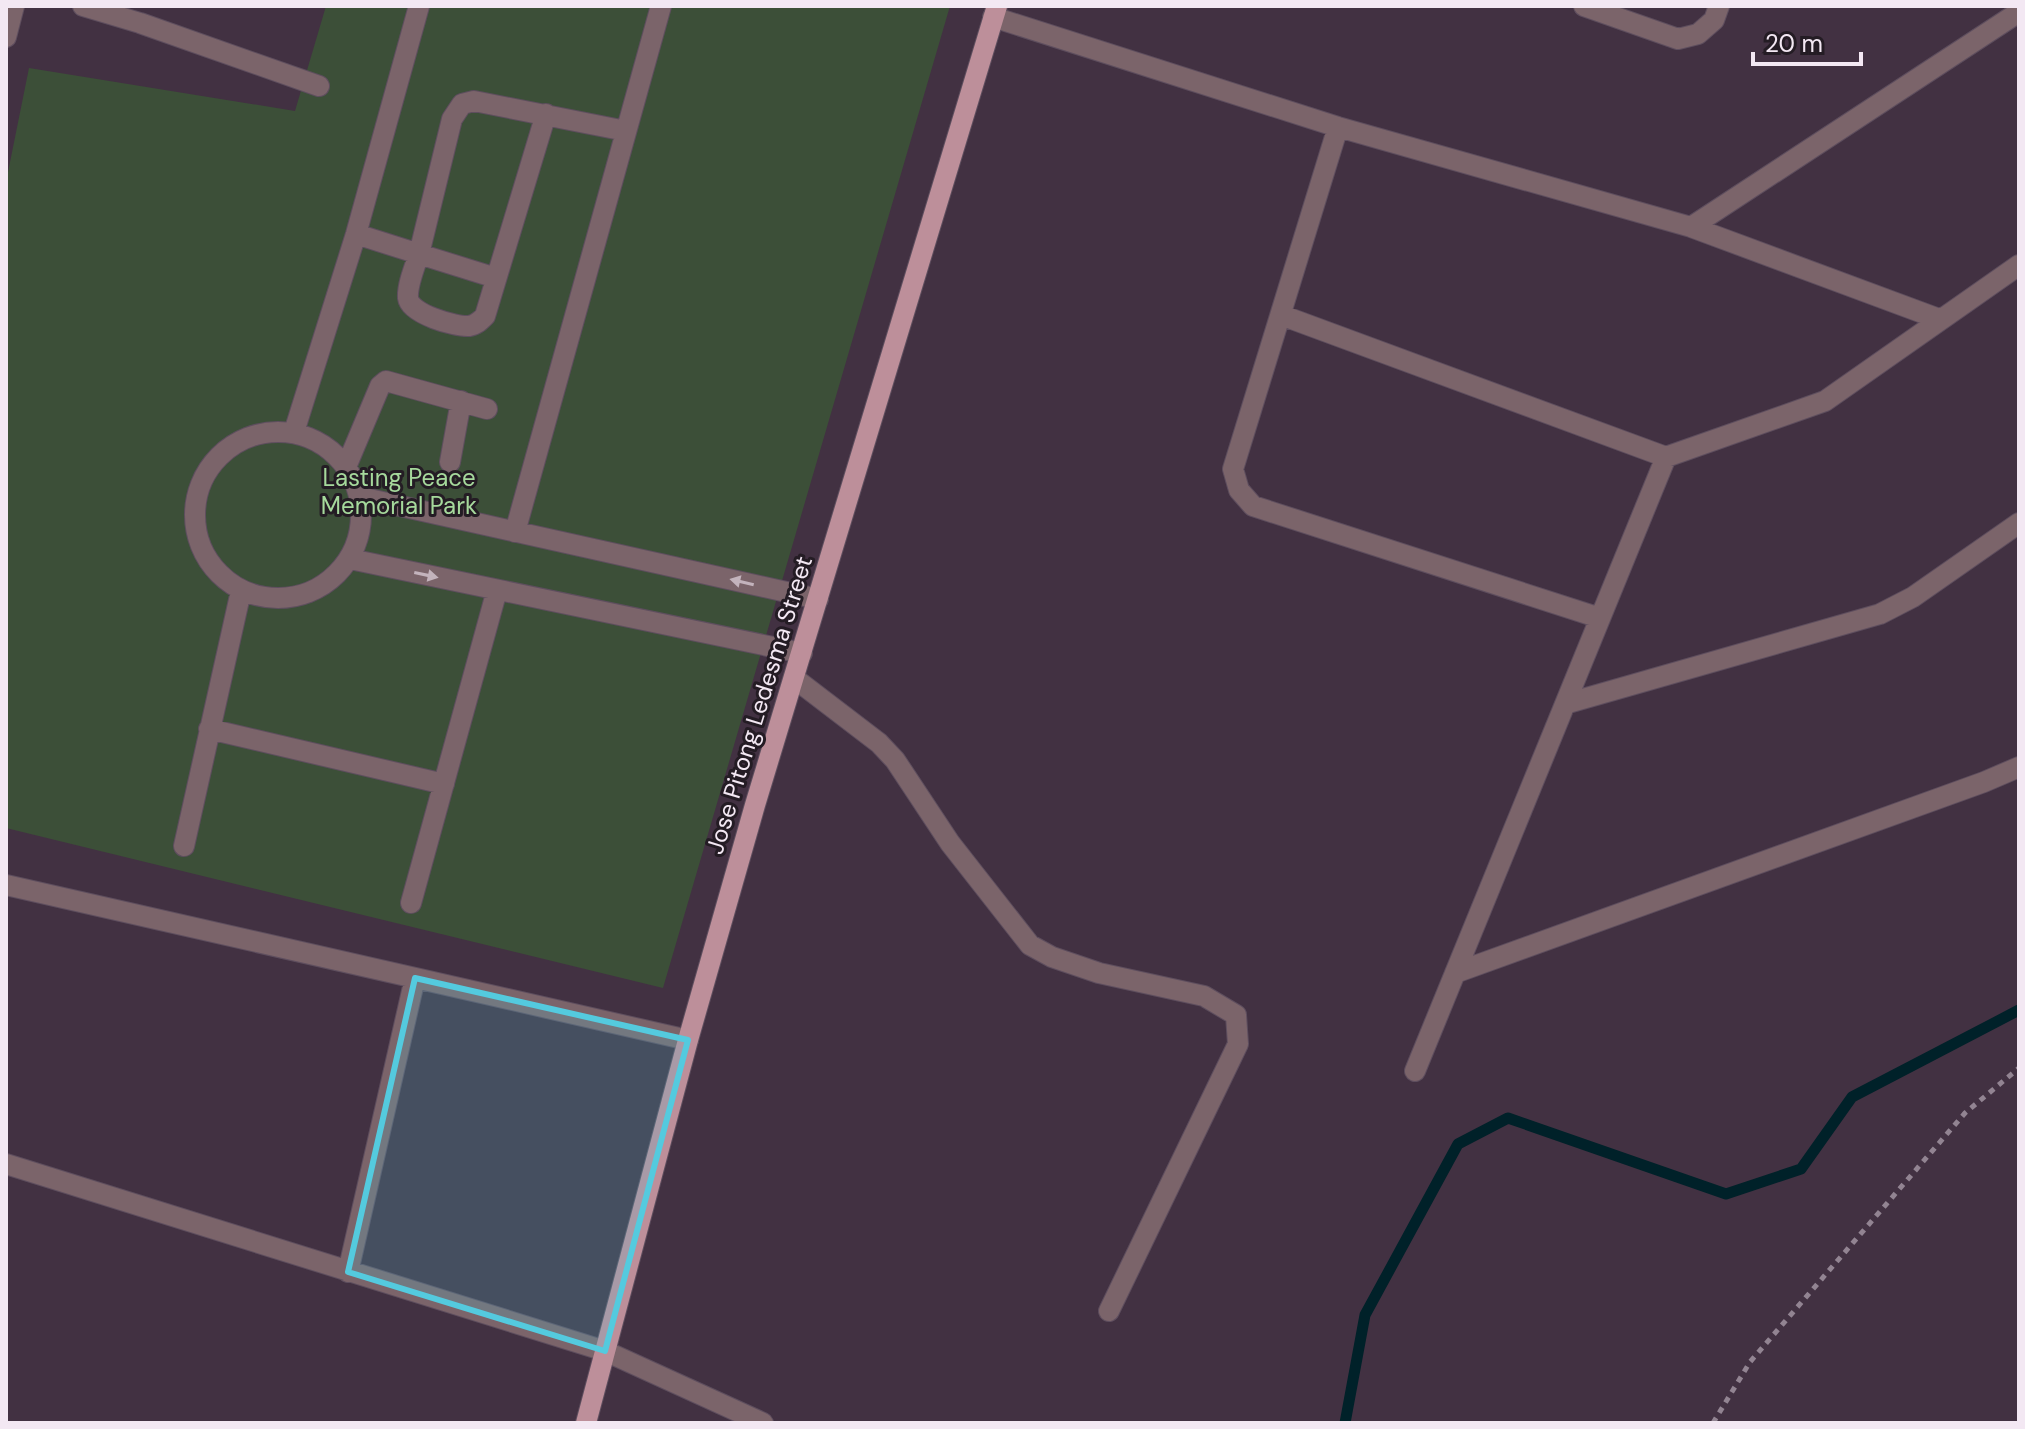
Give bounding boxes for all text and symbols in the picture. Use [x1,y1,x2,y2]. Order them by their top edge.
scale bar [1753,16,1861,66]
text: 20 m [1765,28,1823,59]
park label: Lasting Peace Memorial Park [321,462,477,521]
street label: Jose Pitong Ledesma Street [699,552,819,858]
one-way arrow [414,569,439,582]
one-way arrow [729,575,754,588]

